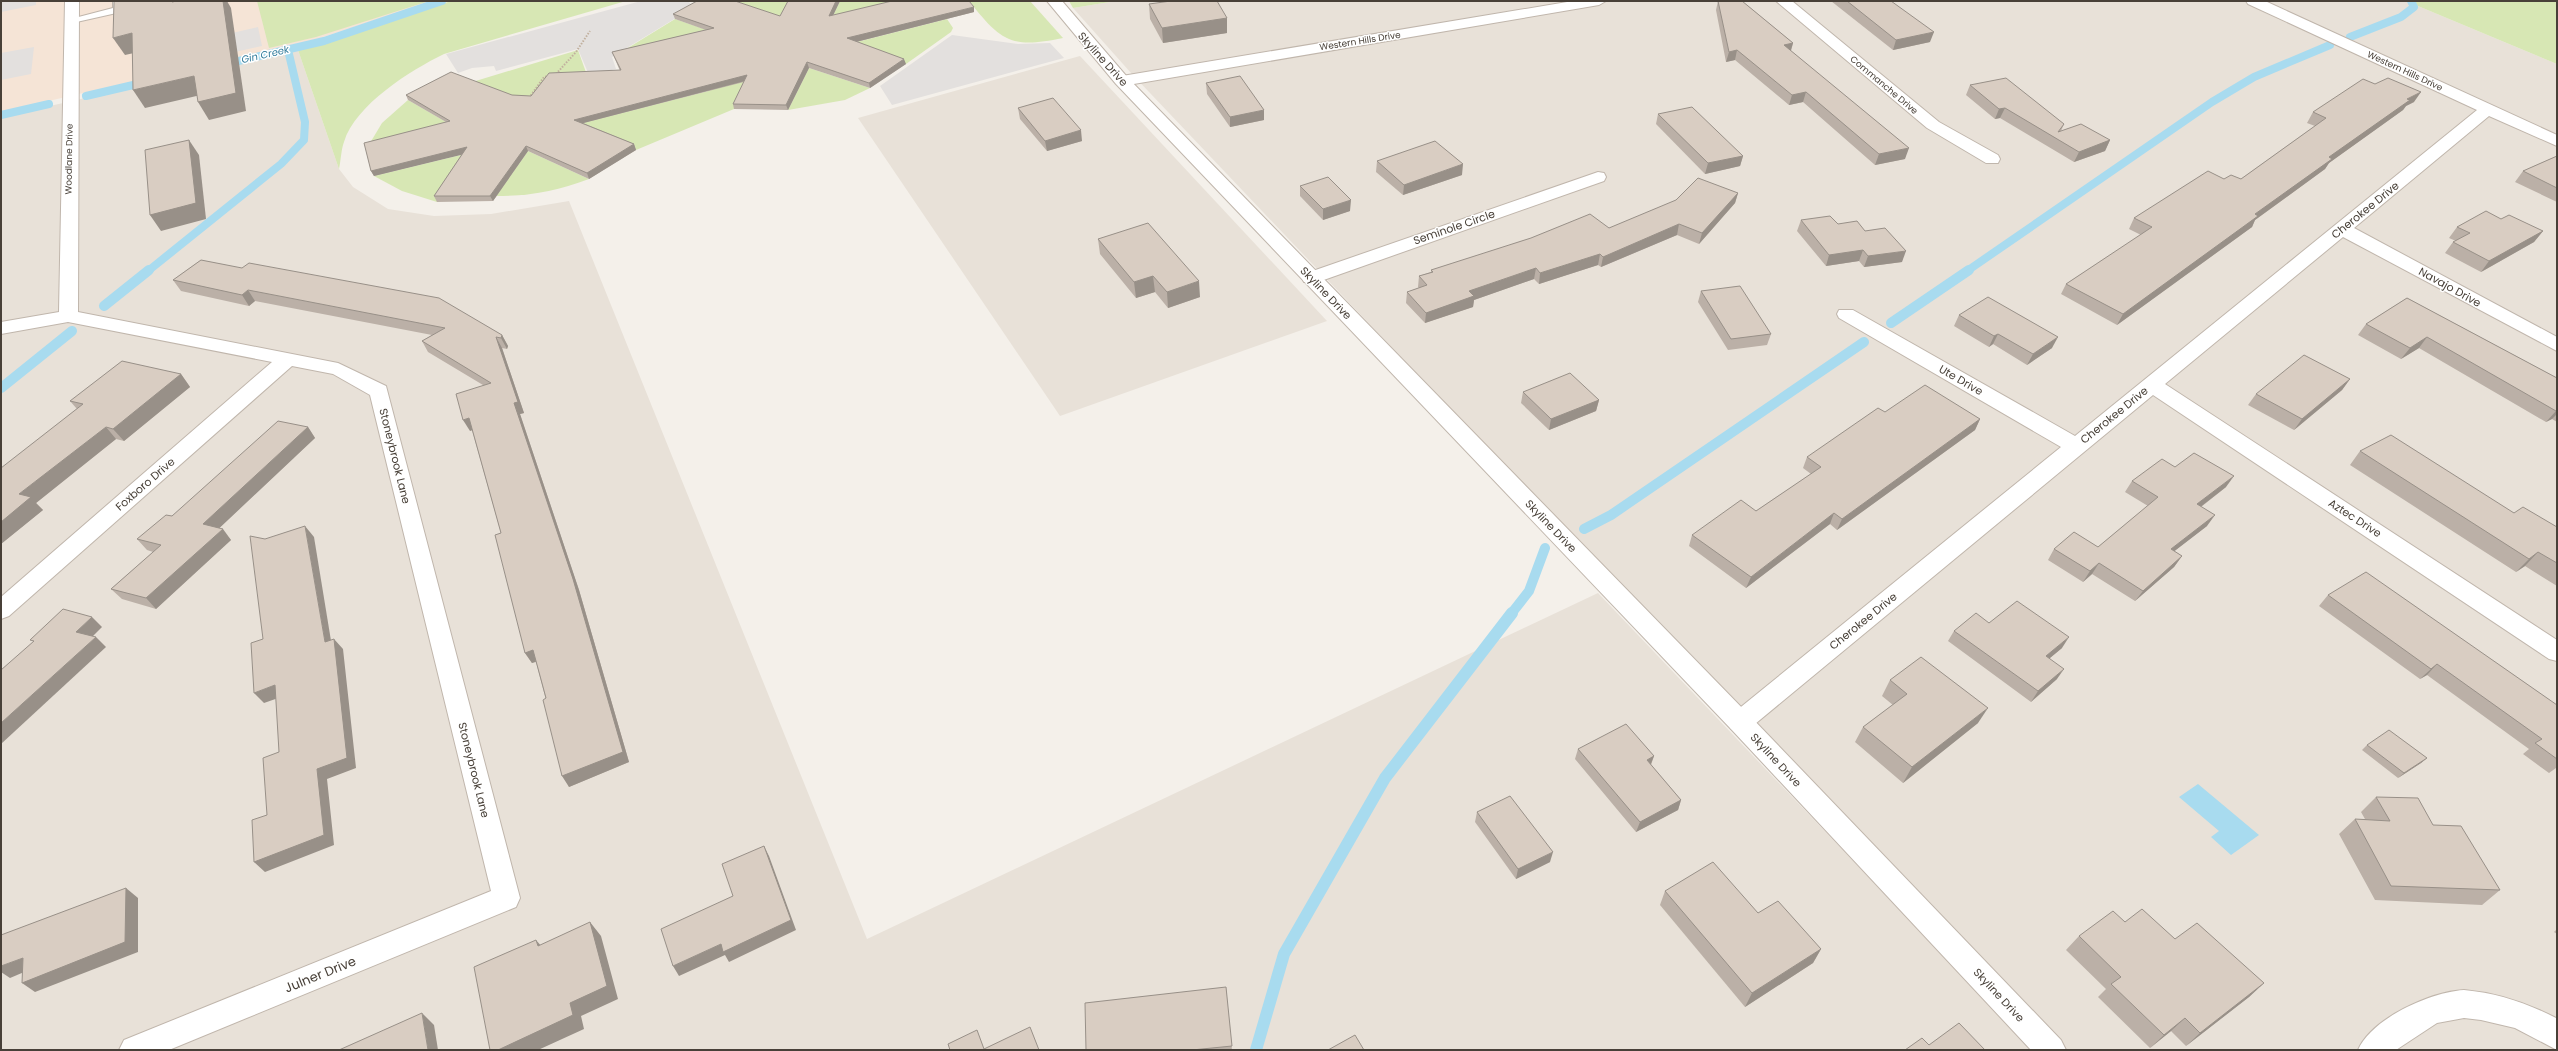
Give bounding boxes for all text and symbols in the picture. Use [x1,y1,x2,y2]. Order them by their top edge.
street label: Skyline Drive [1074,28,1132,90]
street label: Western Hills Drive [1319,29,1402,53]
water label: Gin Creek [240,42,291,67]
street label: Western Hills Drive [2365,48,2445,94]
street label: Commanche Drive [1848,53,1921,117]
street label: Woodlane Drive [62,123,76,195]
street label: Cherokee Drive [2328,177,2403,242]
street label: Seminole Circle [1411,205,1497,248]
street label: Skyline Drive [1297,263,1356,323]
street label: Navajo Drive [2416,263,2484,311]
street label: Ute Drive [1936,361,1986,399]
street label: Cherokee Drive [2077,382,2152,447]
street label: Stoneybrook Lane [375,407,415,506]
street label: Foxboro Drive [112,454,178,514]
street label: Aztec Drive [2325,495,2385,541]
street label: Skyline Drive [1522,496,1581,556]
street label: Cherokee Drive [1826,588,1901,653]
street label: Stoneybrook Lane [454,721,494,820]
street label: Skyline Drive [1747,730,1805,790]
street label: Julner Drive [282,951,359,997]
street label: Skyline Drive [1970,965,2028,1025]

